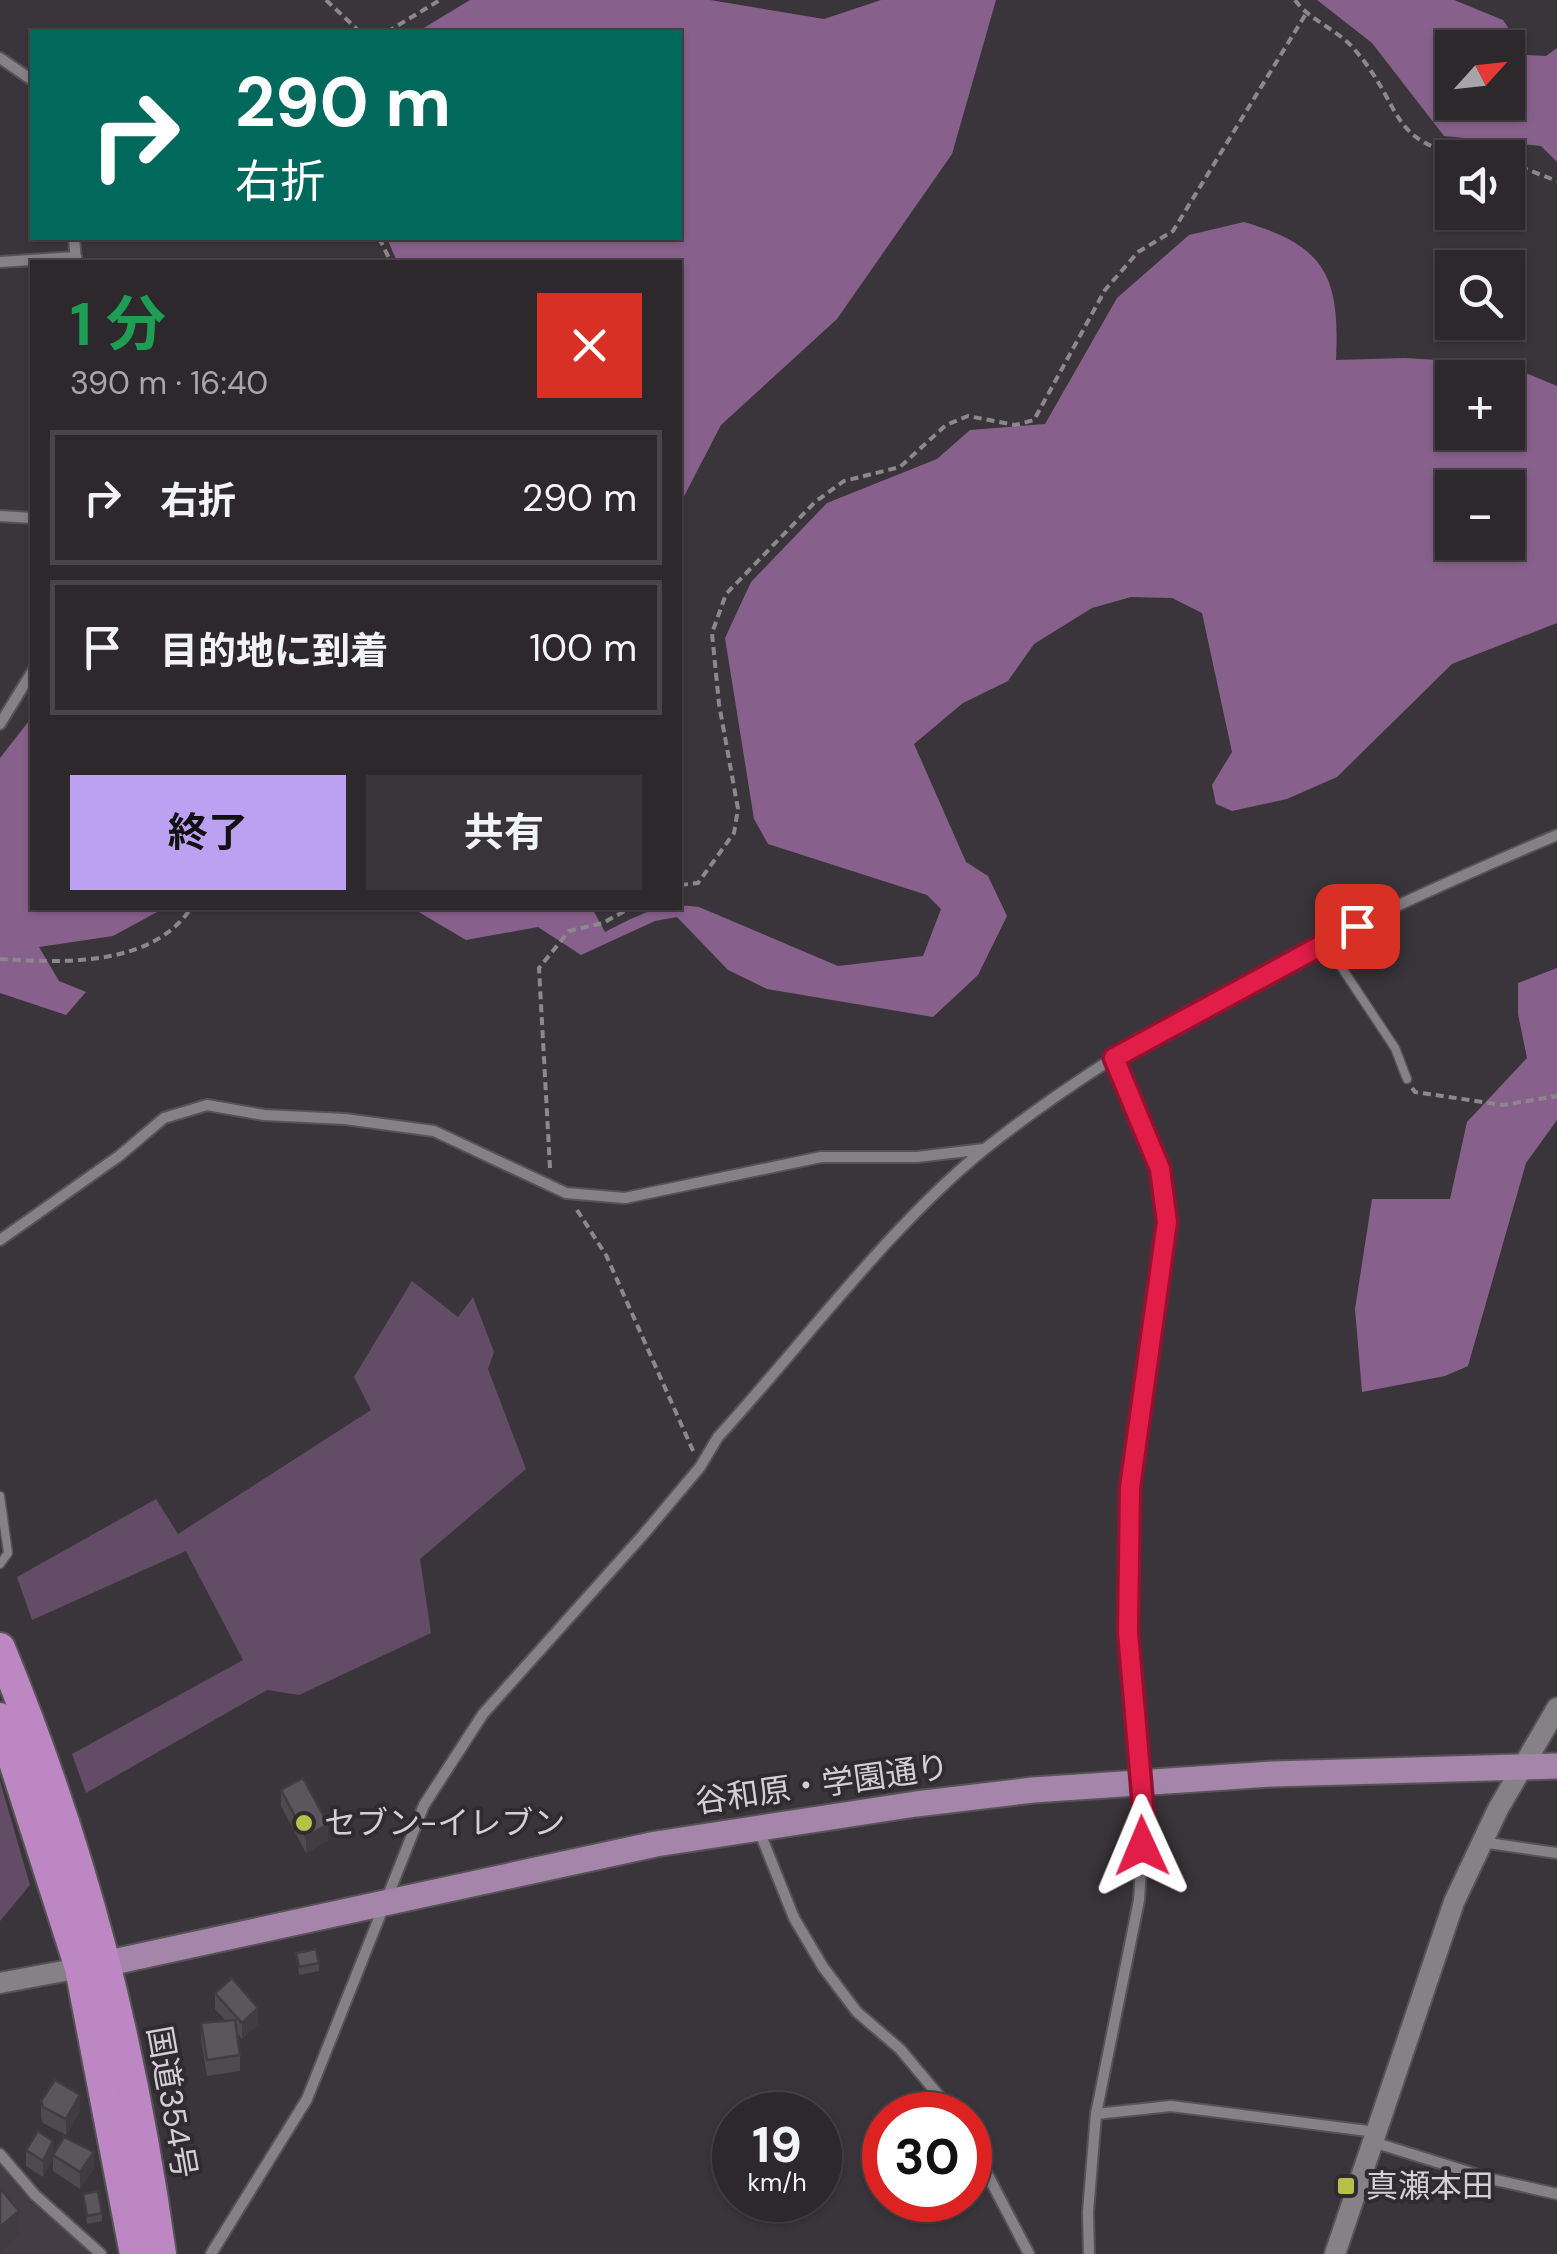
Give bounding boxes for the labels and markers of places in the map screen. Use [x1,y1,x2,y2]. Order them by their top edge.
pin [1315,884,1400,969]
place label: セブン-イレブン [324,1802,565,1844]
marker: セブン-イレブン [293,1812,315,1834]
place label: 真瀬本田 [1366,2165,1494,2207]
marker: 真瀬本田 [1335,2175,1357,2197]

